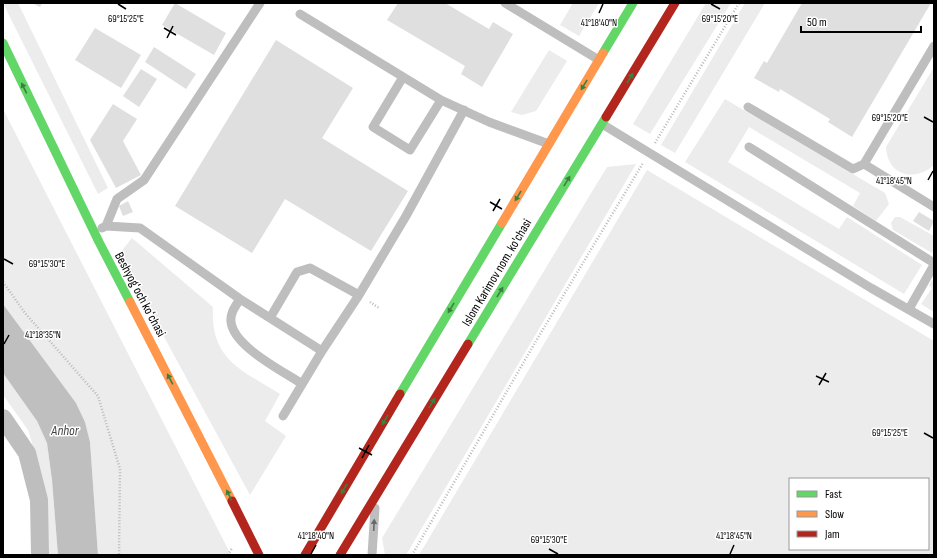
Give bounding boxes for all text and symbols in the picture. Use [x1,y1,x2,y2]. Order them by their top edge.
scale bar [801,8,921,34]
text: 69°15'25"E [108,13,144,25]
text: 69°15'20"E [702,13,738,25]
text: 50 m [807,15,827,30]
text: 41°18'40"N [581,17,617,29]
one-way arrow [626,72,633,84]
one-way arrow [581,79,588,91]
one-way arrow [21,82,27,93]
text: 69°15'20"E [872,112,908,124]
one-way arrow [564,175,571,187]
text: 41°18'45"N [876,175,912,187]
one-way arrow [514,190,521,202]
street label: Islom Karimov nom. ko'chasi [459,216,535,329]
street label: Beshyogʻoch koʻchasi [111,249,169,340]
text: 69°15'30"E [29,258,65,270]
one-way arrow [496,286,503,298]
one-way arrow [448,302,455,314]
text: 41°18'35"N [25,329,61,341]
one-way arrow [167,373,173,385]
one-way arrow [428,398,436,408]
one-way arrow [381,414,388,426]
water label: Anhor [50,422,80,439]
text: 69°15'25"E [872,427,908,439]
legend [789,478,929,550]
one-way arrow [341,483,348,495]
text: Fast [825,487,842,502]
one-way arrow [226,490,232,501]
text: Slow [825,507,844,522]
one-way arrow [371,518,377,531]
text: Jam [824,527,840,542]
text: 41°18'40"N [298,530,334,542]
text: 41°18'45"N [716,530,752,542]
text: 69°15'30"E [531,534,567,546]

